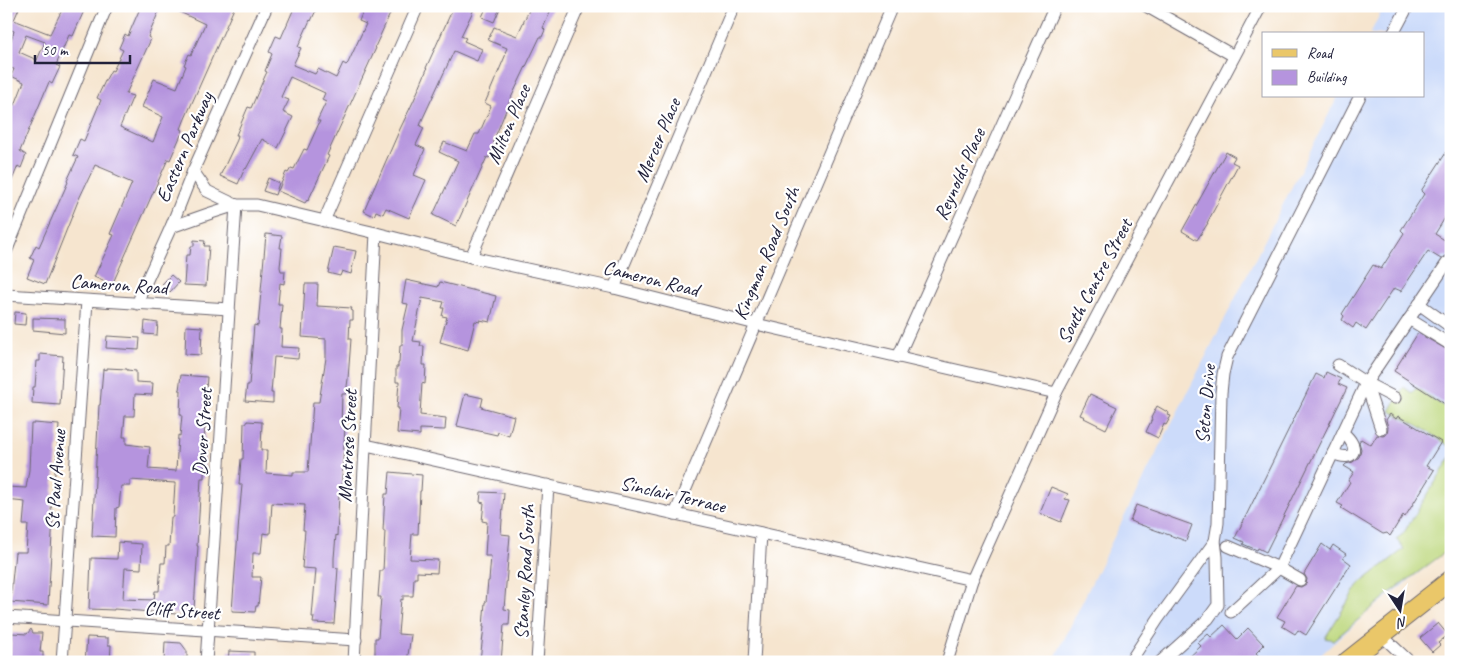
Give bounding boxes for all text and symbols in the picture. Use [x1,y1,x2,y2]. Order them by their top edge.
scale bar [35,32,130,64]
legend [1262,32,1424,98]
text: 50 m [42,41,69,60]
text: Road [1307,44,1334,63]
text: Building [1307,68,1347,87]
street label: Milton Place [481,79,537,168]
street label: Eastern Parkway [150,87,219,206]
street label: Mercer Place [629,93,687,186]
street label: Reynolds Place [928,123,991,224]
street label: Kingman Road South [727,181,806,324]
street label: South Centre Street [1051,212,1139,348]
street label: Cameron Road [601,255,704,303]
street label: Cameron Road [69,269,172,301]
street label: Seton Drive [1190,362,1222,444]
street label: Dover Street [187,385,218,476]
street label: Montrose Street [332,387,363,503]
street label: St Paul Avenue [40,428,72,531]
street label: Sinclair Terrace [618,470,729,519]
street label: Stanley Road South [508,502,541,640]
north arrow [1374,586,1424,636]
street label: Cliff Street [144,595,222,626]
text: N [1394,613,1409,632]

